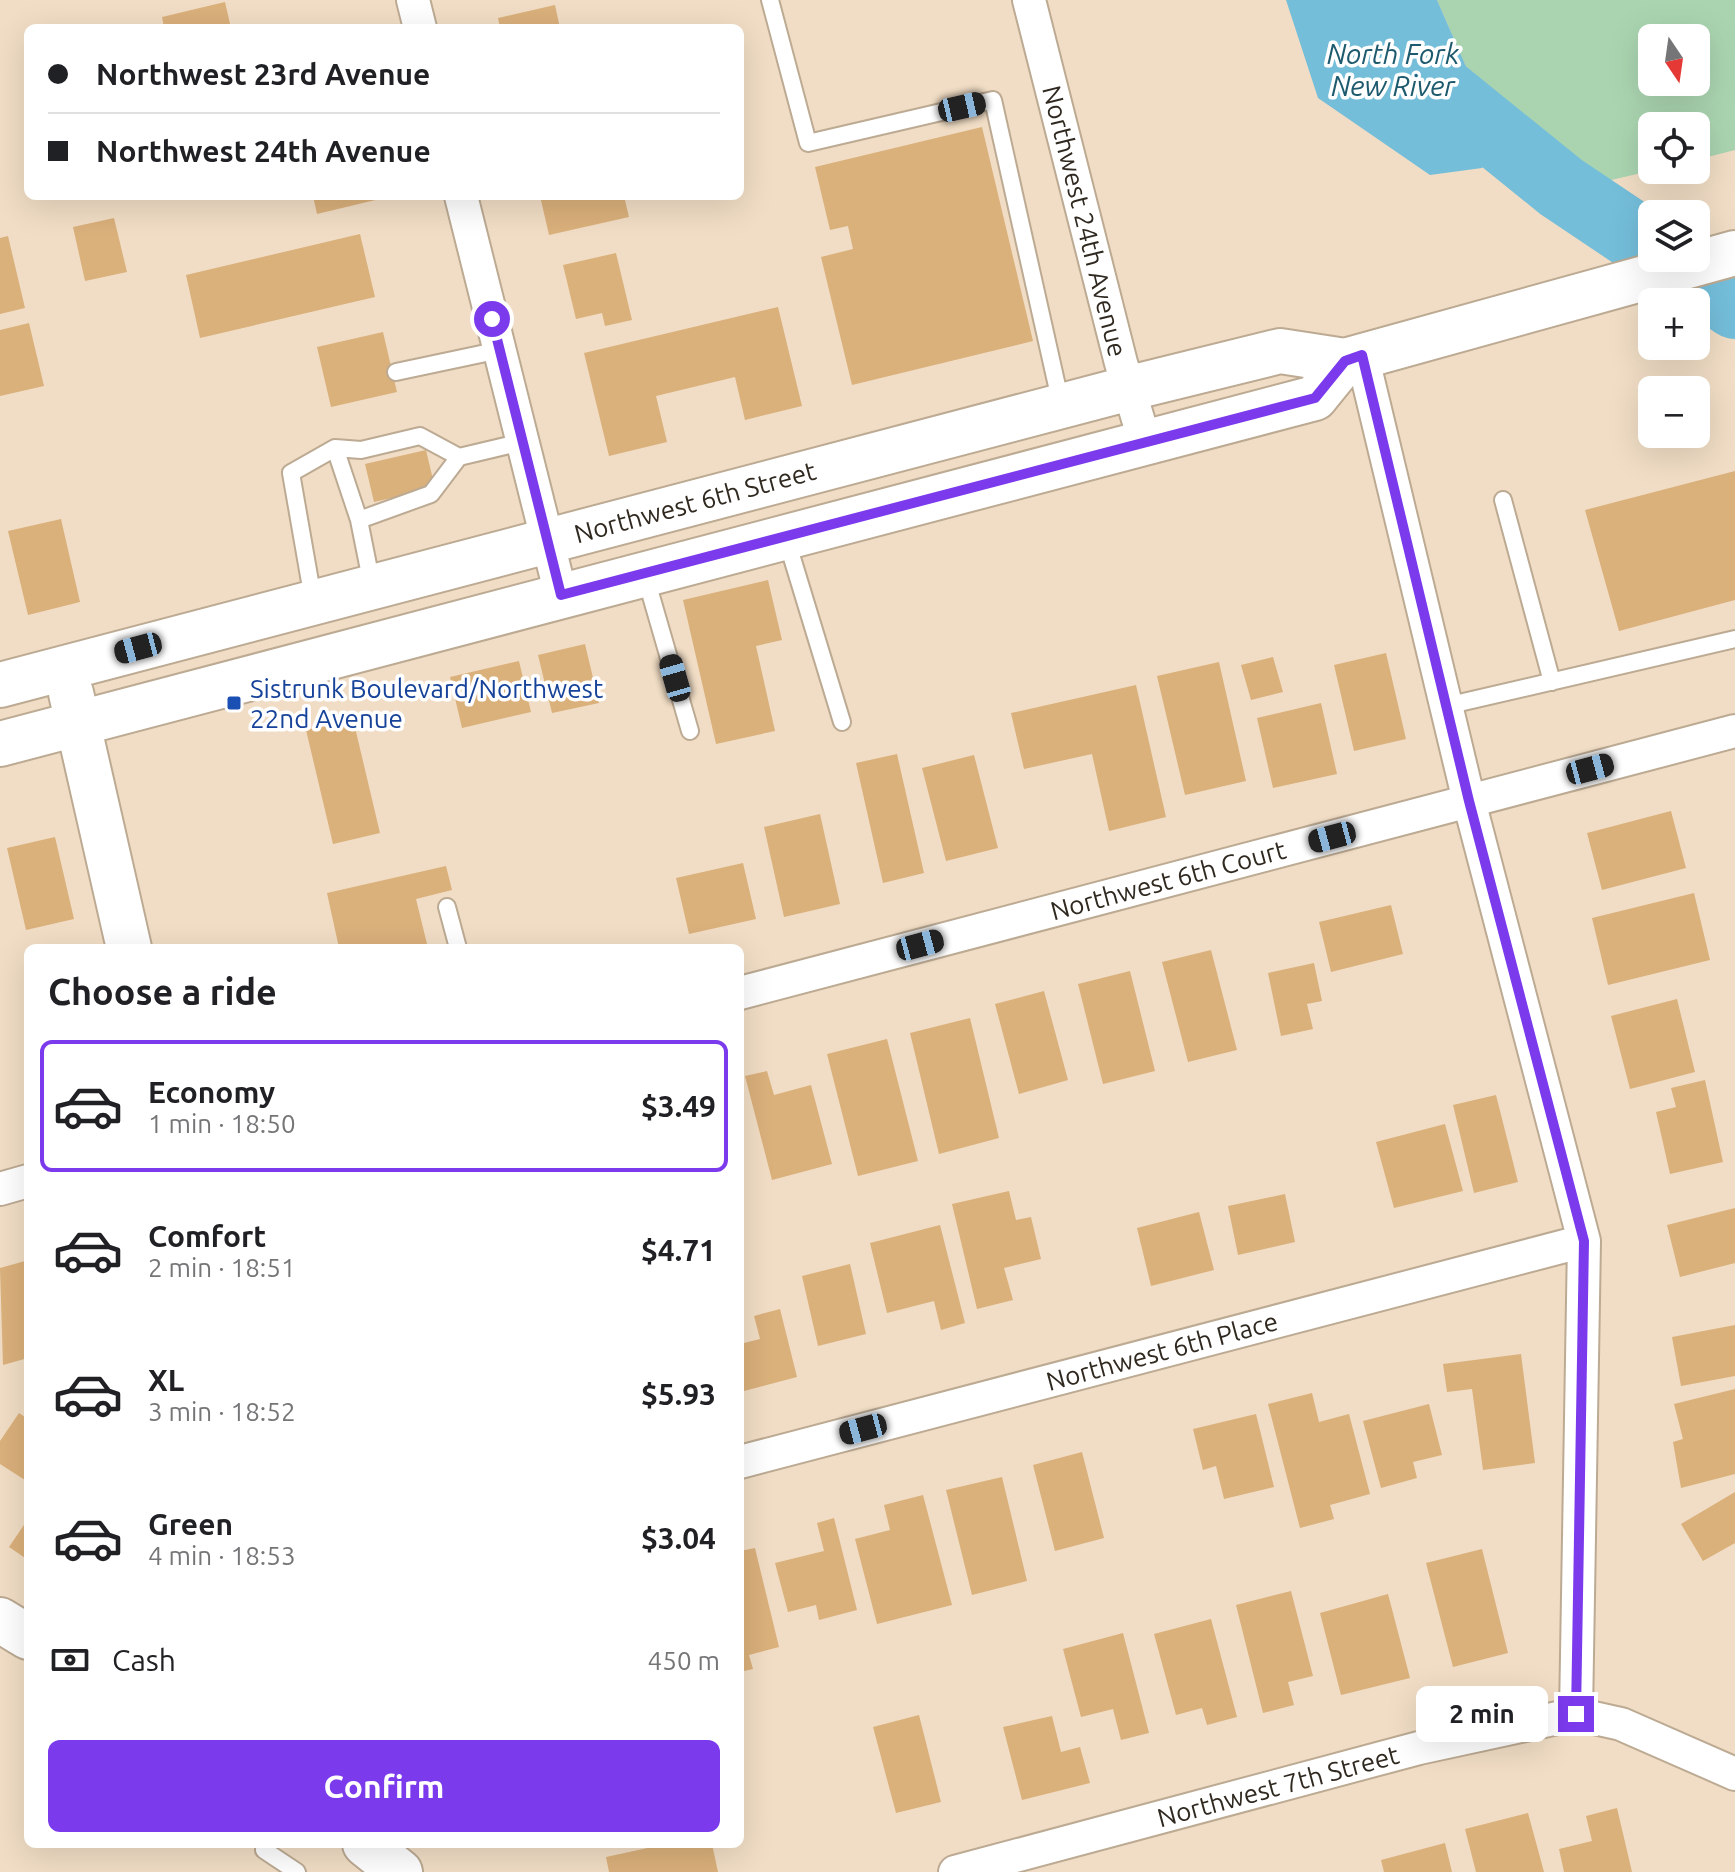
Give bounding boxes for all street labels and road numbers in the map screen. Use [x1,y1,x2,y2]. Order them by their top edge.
street label: Northwest 24th Avenue [1037,82,1133,360]
street label: Northwest 6th Street [571,456,819,548]
street label: Northwest 6th Court [1047,835,1289,925]
street label: Northwest 6th Place [1043,1306,1281,1396]
street label: Northwest 7th Street [1154,1740,1402,1832]

